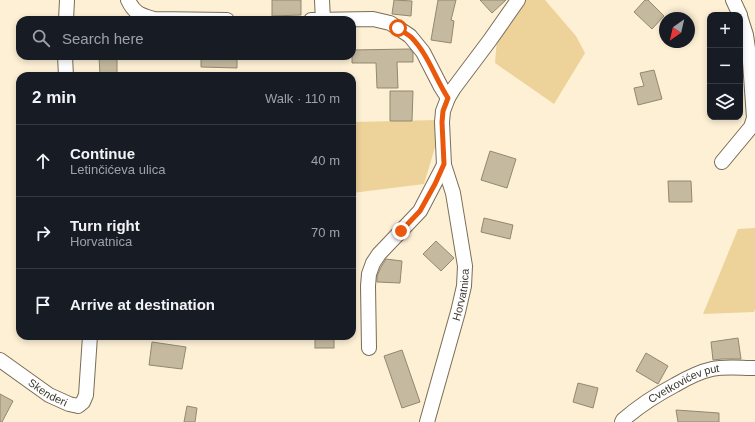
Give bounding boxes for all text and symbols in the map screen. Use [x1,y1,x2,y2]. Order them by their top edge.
north arrow [659,12,695,48]
map controls [707,12,743,120]
button: + [707,12,743,48]
search box [16,16,356,60]
route start [389,19,407,37]
icon: search [30,27,52,49]
text: Search here [62,30,144,47]
button: − [707,48,743,84]
button: layers [707,84,743,120]
text: 2 min [32,88,76,107]
text: Walk · 110 m [265,91,340,106]
text: Continue [70,145,135,162]
icon: ahead [32,150,54,172]
text: 40 m [311,153,340,168]
text: Letinčićeva ulica [70,162,165,177]
text: Turn right [70,217,140,234]
icon: right [32,222,54,244]
route end [392,222,410,240]
text: 70 m [311,225,340,240]
text: Horvatnica [70,234,132,249]
street label: Horvatnica [450,267,471,322]
icon: arrive [32,294,54,316]
text: Arrive at destination [70,296,215,313]
street label: Cvetkovićev put [646,362,720,405]
street label: Skenderi [26,376,69,408]

